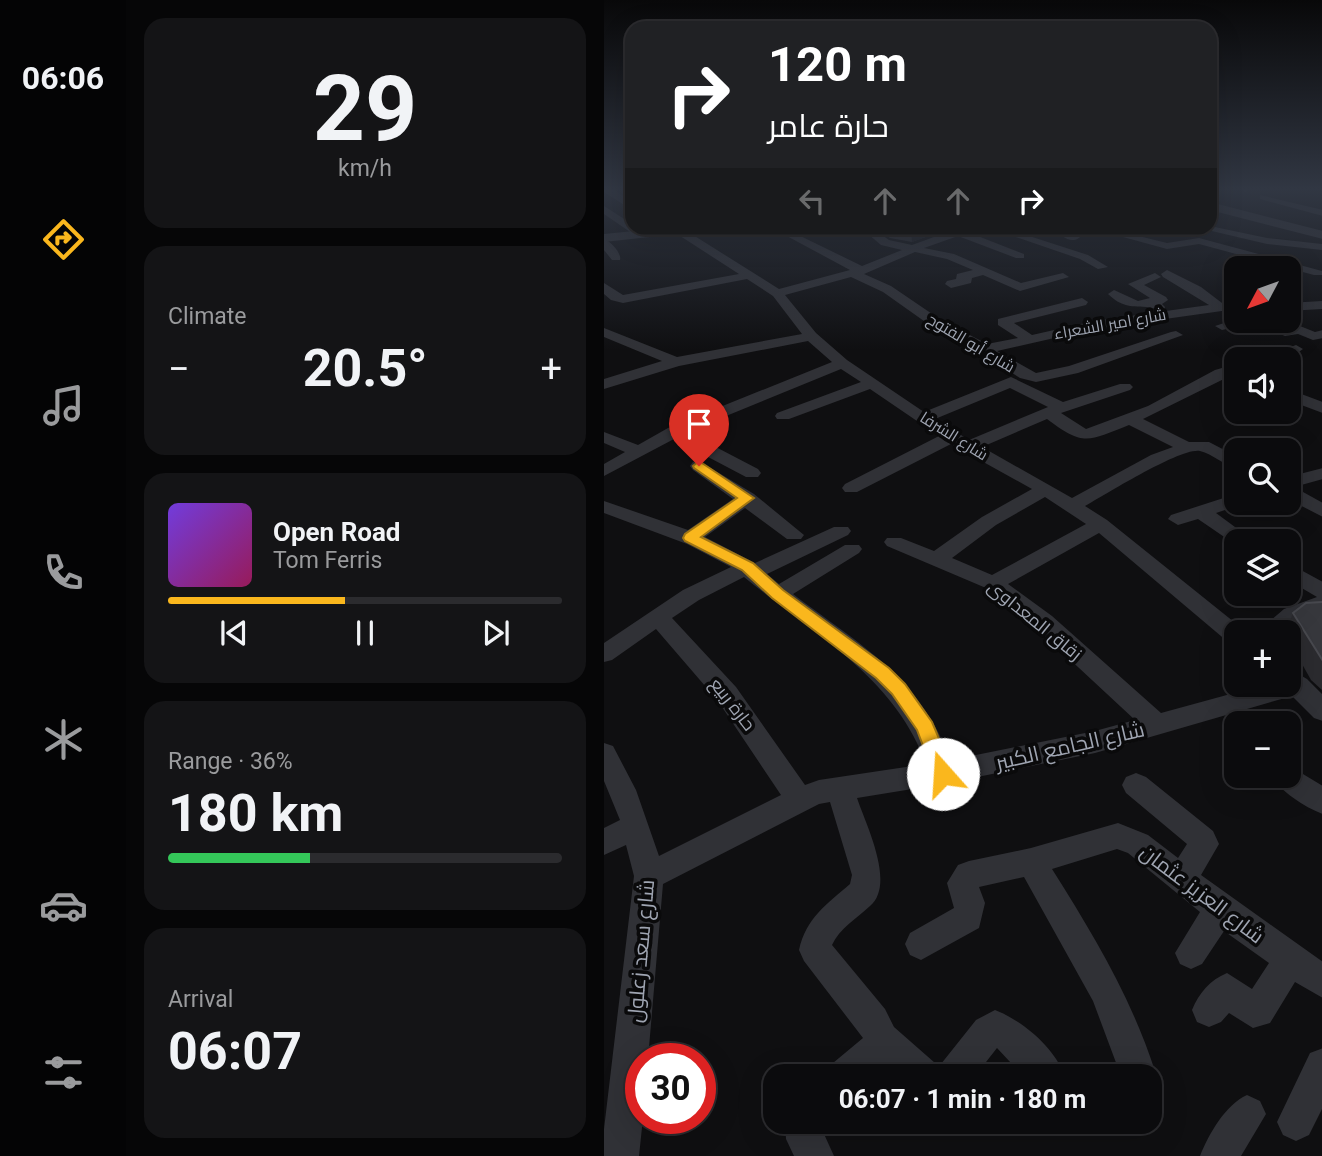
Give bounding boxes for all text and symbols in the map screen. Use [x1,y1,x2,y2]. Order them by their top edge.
text: 120 m [768,36,907,93]
icon: right [653,49,744,140]
text: 29 [313,56,417,162]
text: 06:06 [22,59,104,97]
text: حارة عامر [768,107,889,145]
text: km/h [338,155,392,182]
icon: left [793,182,831,220]
icon: ahead [866,182,904,220]
icon: ahead [939,182,977,220]
icon: right [1012,182,1050,220]
icon: directions [39,215,88,264]
north arrow [1224,256,1300,332]
map controls [1224,256,1301,788]
text: Climate [168,303,247,330]
street label: شارع امير الشعراء [1052,305,1168,345]
street label: شارع أبو الفتوح [923,309,1018,378]
text: 20.5° [303,338,428,399]
text: − [168,347,190,391]
text: + [540,347,562,391]
button: sound [1224,347,1301,424]
icon: music [39,381,88,430]
pin [669,394,729,466]
icon: arrive [680,405,718,443]
street label: شارع الشرفا [916,408,991,466]
button: search [1224,438,1301,515]
text: Open Road [273,517,401,547]
button: layers [1224,529,1301,606]
text: Tom Ferris [273,547,382,574]
icon: phone [39,548,88,597]
street label: زقاق المعداوى [983,576,1086,666]
icon: previous [215,614,253,652]
icon: pause [346,614,384,652]
icon: next [477,614,515,652]
button: + [1224,620,1301,697]
street label: حارة ربيع [704,673,760,736]
button: − [1224,711,1301,788]
icon: climate [39,715,88,764]
street label: شارع الجامع الكبير [992,717,1147,777]
position arrow [906,737,980,811]
text: Range · 36% [168,748,293,775]
text: 180 km [168,783,343,844]
street label: شارع العزيز عثمان [1134,840,1269,950]
street label: شارع سعد زعلول [623,878,661,1024]
icon: car [39,881,88,930]
text: Arrival [168,986,233,1013]
text: 06:07 [168,1021,302,1082]
speed limit sign: 30 [625,1043,716,1134]
icon: filters [39,1048,88,1097]
text: 06:07 · 1 min · 180 m [839,1084,1086,1114]

